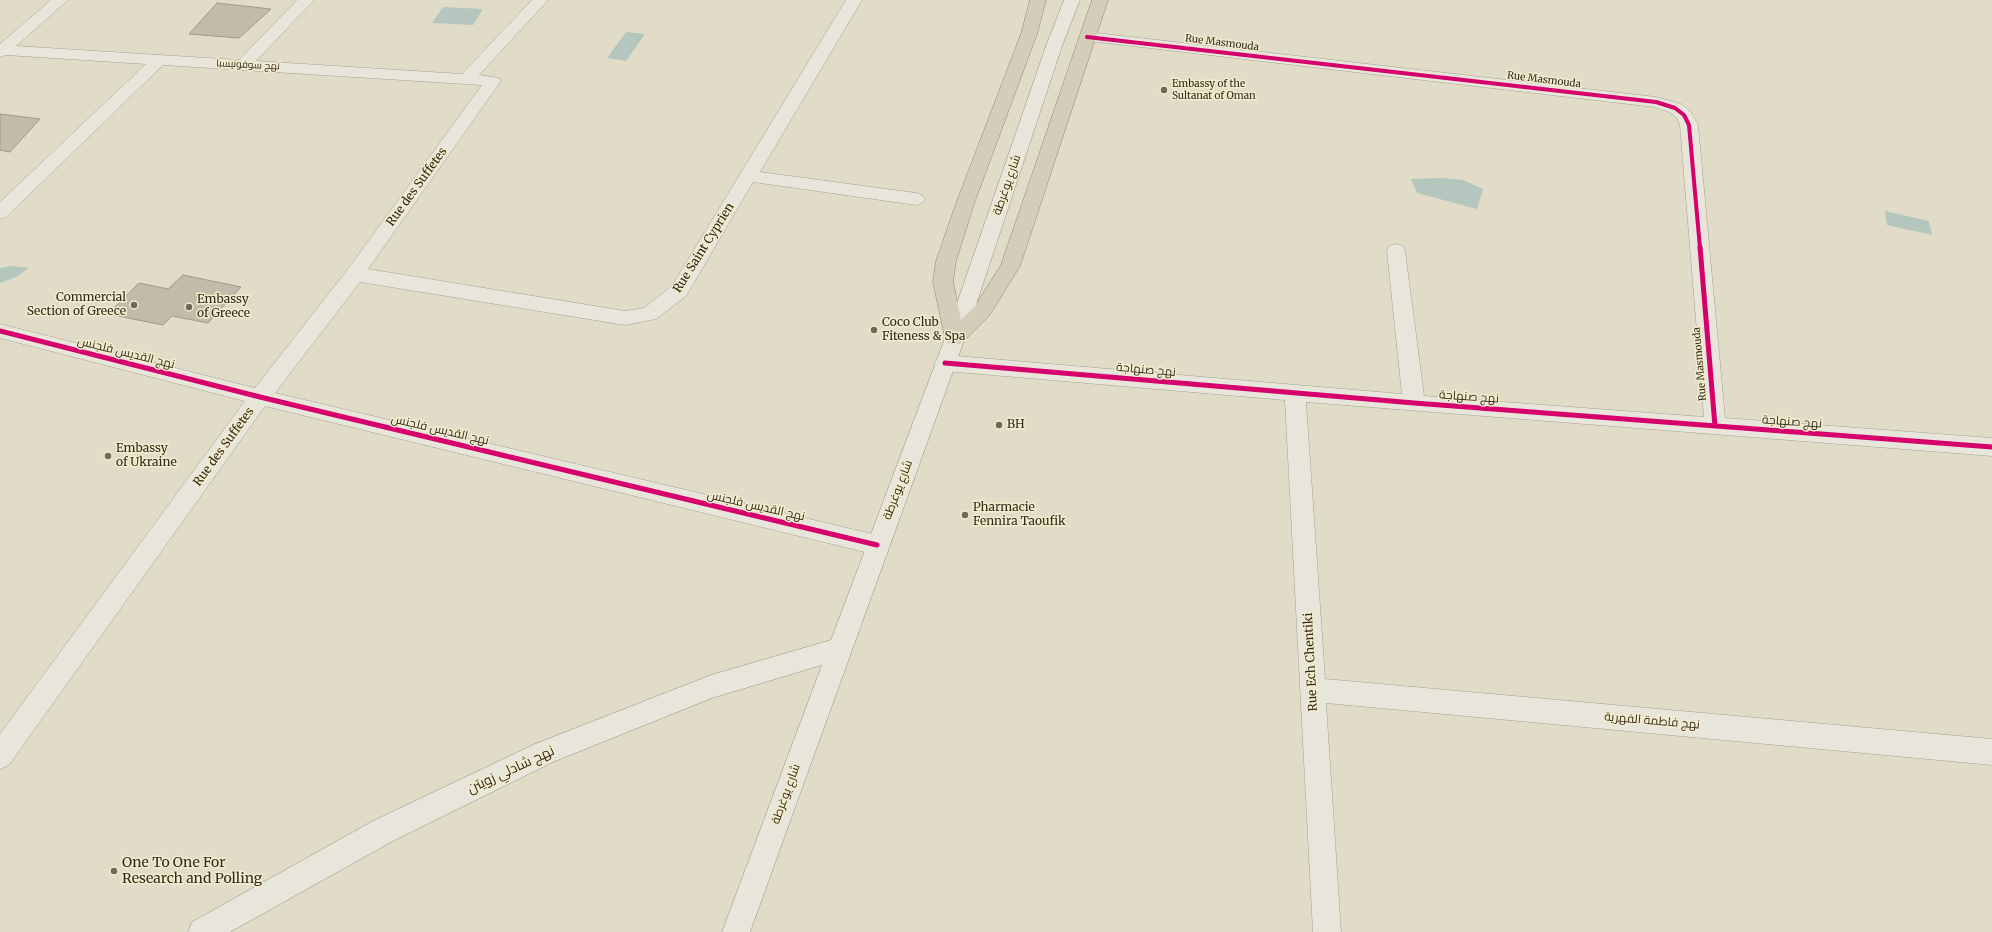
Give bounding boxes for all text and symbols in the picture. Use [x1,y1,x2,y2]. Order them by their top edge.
street label: Rue Masmouda [1184,33,1260,53]
street label: نهج سوفونيسبا [216,57,280,73]
street label: Rue Masmouda [1506,70,1582,90]
place label: Embassy of the Sultanat of Oman [1172,78,1256,102]
marker: Embassy of the Sultanat of Oman [1159,85,1169,95]
street label: Rue des Suffetes [384,145,450,229]
street label: شارع يوغرطة [990,153,1024,217]
street label: Rue Saint Cyprien [671,200,737,296]
place label: Commercial Section of Greece [27,291,126,319]
place label: Embassy of Greece [197,293,250,321]
marker: Commercial Section of Greece [129,300,139,310]
marker: Embassy of Greece [184,302,194,312]
place label: Coco Club Fiteness & Spa [882,316,965,344]
marker: Coco Club Fiteness & Spa [869,325,879,335]
street label: Rue Masmouda [1691,327,1709,401]
street label: نهج القديس فلجنس [76,334,176,372]
street label: نهج صنهاجة [1116,360,1176,380]
street label: نهج صنهاجة [1439,388,1499,406]
street label: Rue des Suffetes [191,405,257,489]
street label: نهج القديس فلجنس [390,412,490,448]
street label: نهج صنهاجة [1762,413,1822,431]
place label: BH [1007,418,1025,432]
marker: BH [994,420,1004,430]
place label: Embassy of Ukraine [116,442,177,470]
marker: Embassy of Ukraine [103,451,113,461]
street label: شارع يوغرطة [880,458,916,522]
street label: نهج القديس فلجنس [706,488,806,524]
place label: Pharmacie Fennira Taoufik [973,501,1066,529]
marker: Pharmacie Fennira Taoufik [960,510,970,520]
street label: Rue Ech Chentiki [1301,612,1321,712]
street label: نهج فاطمة الفهرية [1604,710,1700,732]
street label: نهج شادلي زويتن [465,743,557,797]
street label: شارع يوغرطة [768,762,804,826]
place label: One To One For Research and Polling [122,855,262,888]
marker: One To One For Research and Polling [109,866,119,876]

